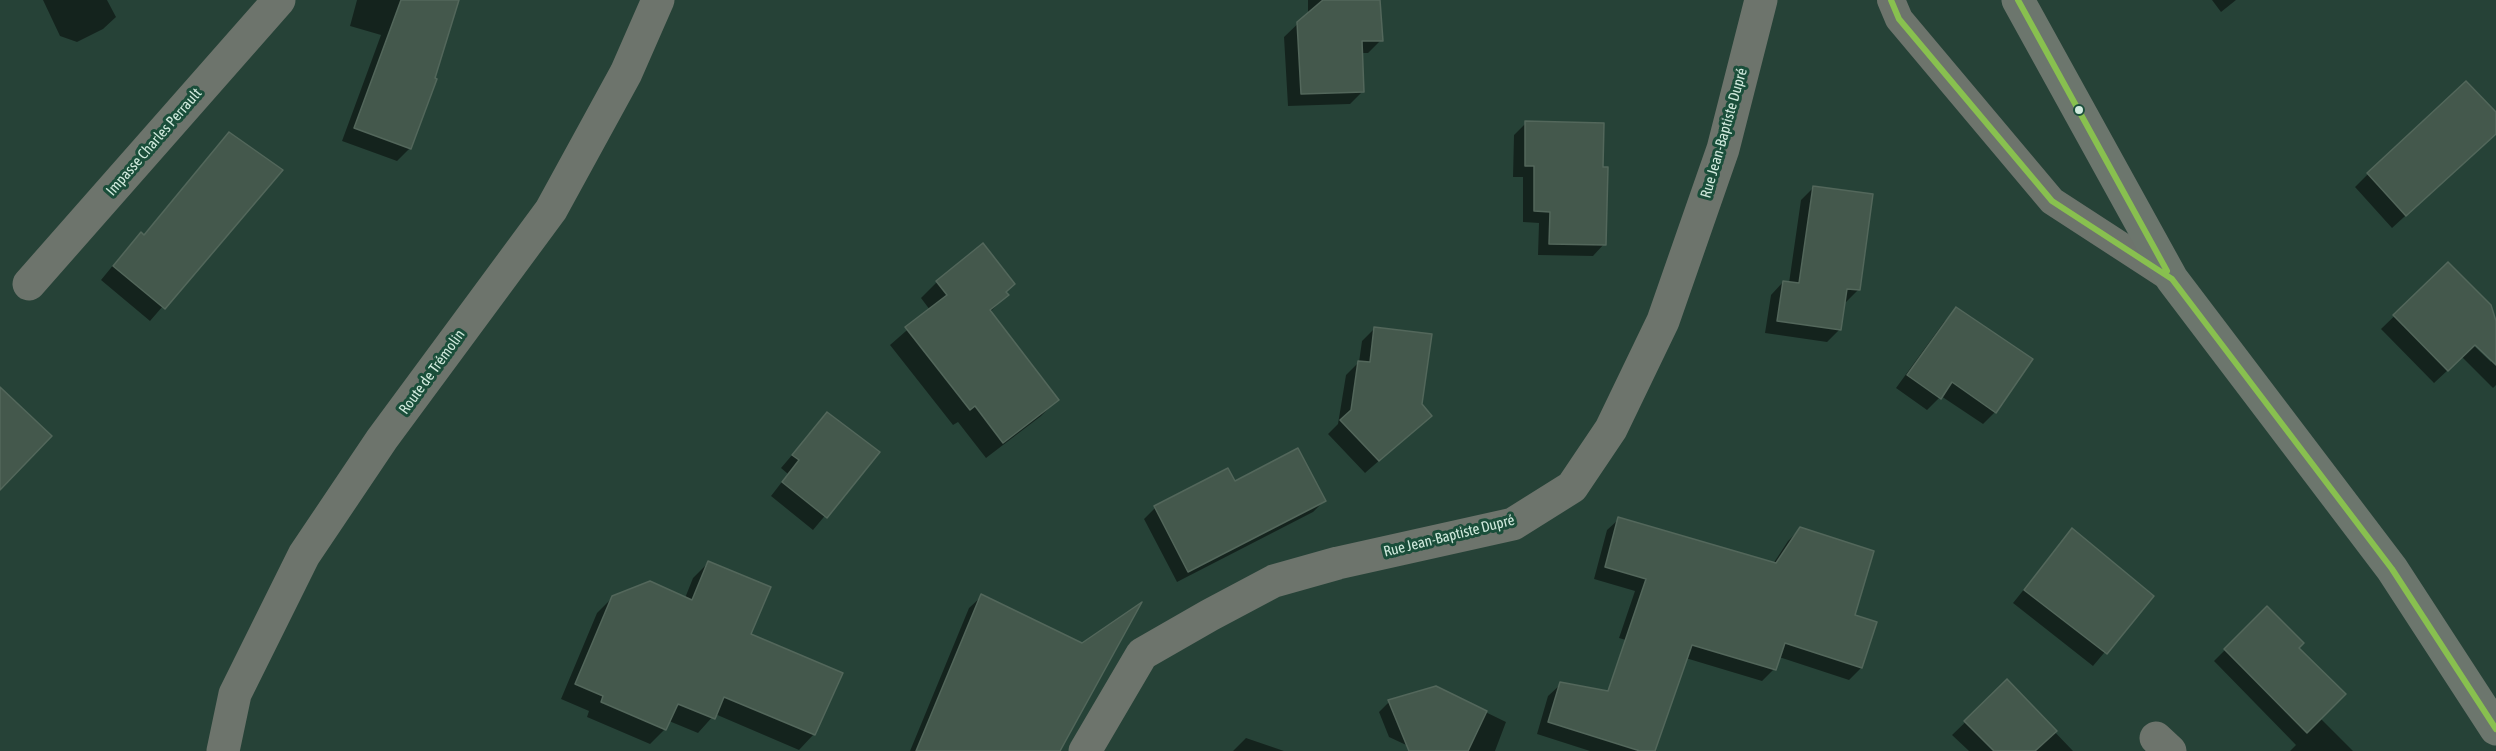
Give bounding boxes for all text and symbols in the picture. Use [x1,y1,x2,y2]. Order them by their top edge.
street label: Rue Jean-Baptiste Dupré [1697,66,1751,200]
street label: Impasse Charles Perrault [102,85,206,199]
unlabelled marker [2073,104,2085,116]
street label: Route de Trémolin [395,326,469,418]
street label: Rue Jean-Baptiste Dupré [1382,511,1516,561]

